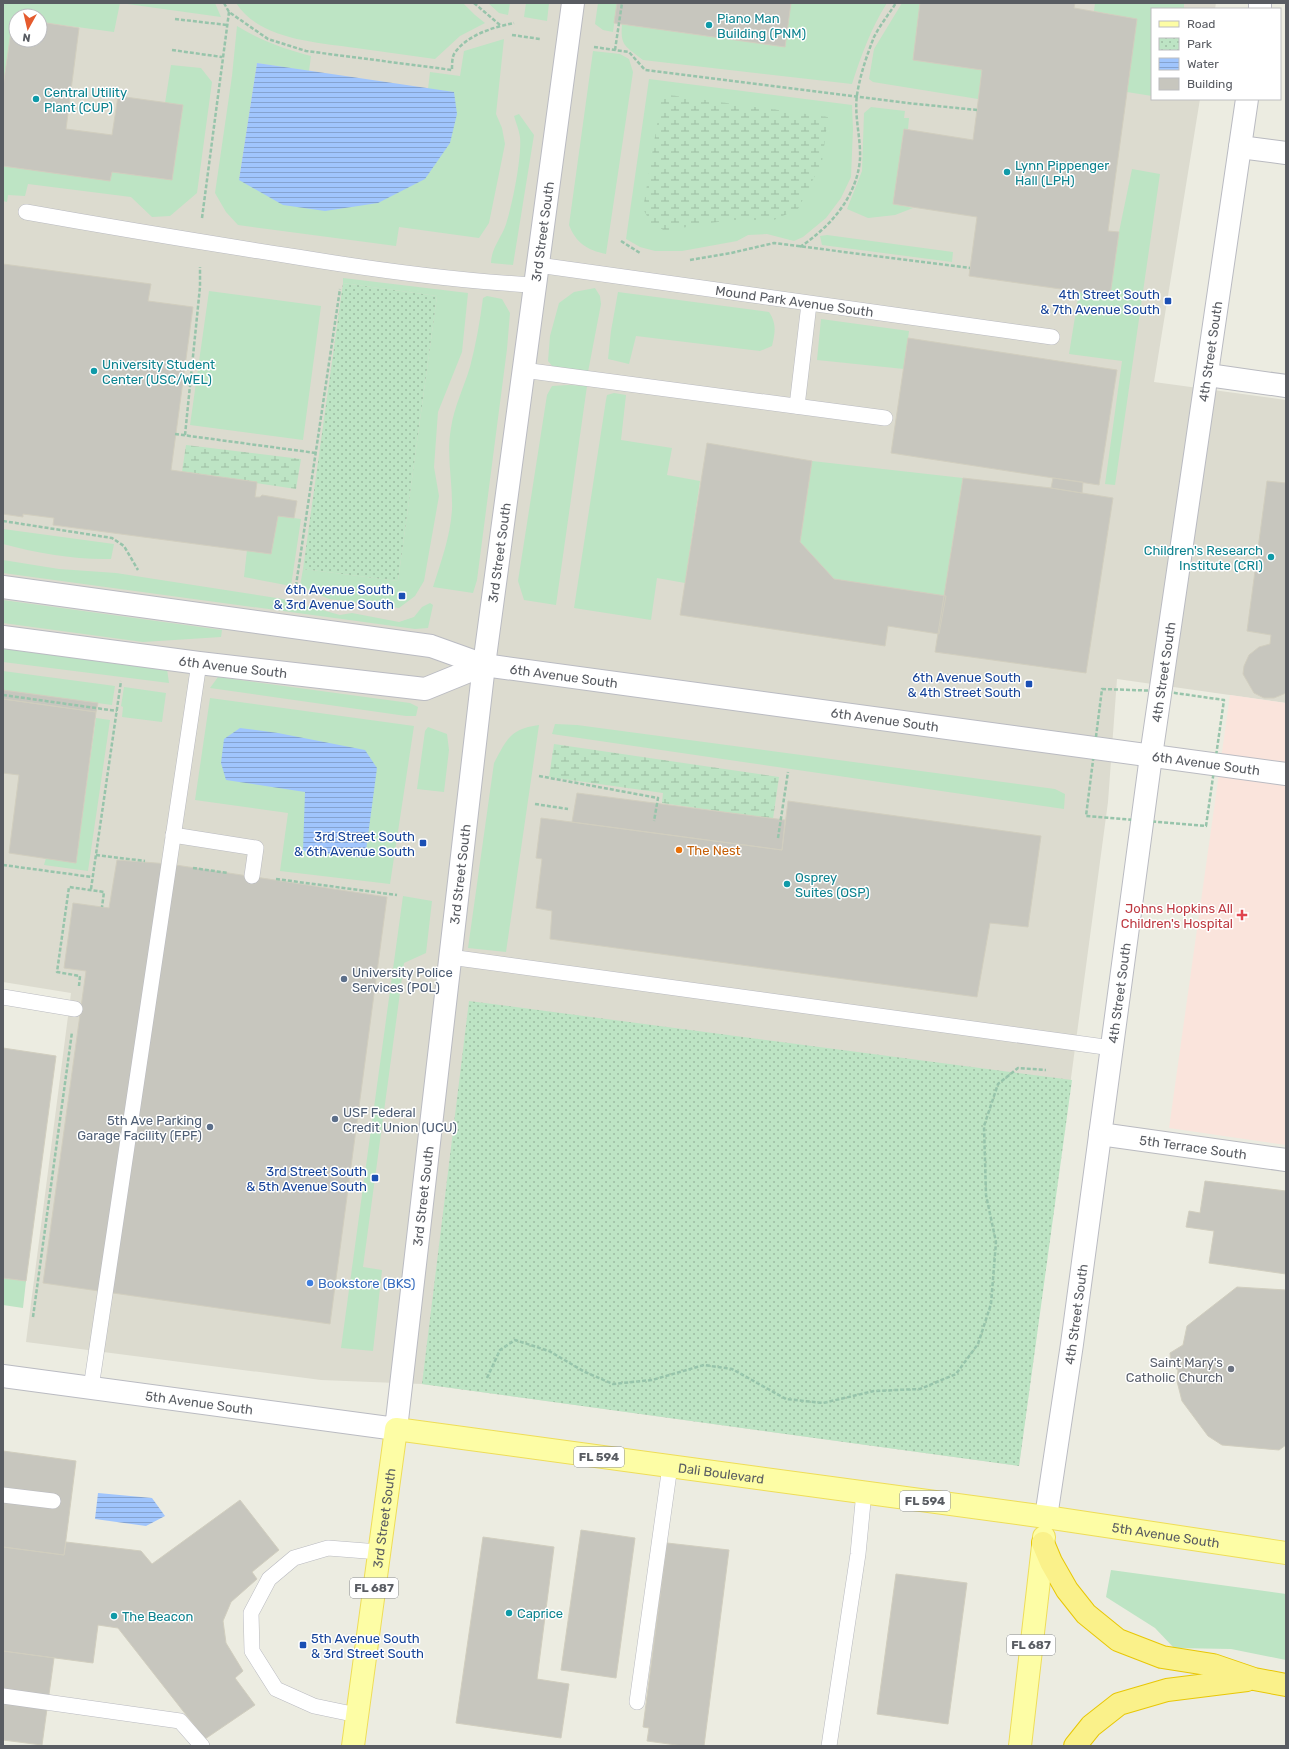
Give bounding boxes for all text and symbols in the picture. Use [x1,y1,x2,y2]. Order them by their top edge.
north arrow [8,8,48,48]
legend [1151,8,1281,100]
place label: Piano Man Building (PNM) [717,11,806,42]
text: Road [1187,17,1215,31]
marker: Piano Man Building (PNM) [704,20,714,30]
text: N [22,30,32,44]
text: Park [1187,37,1213,51]
text: Water [1187,57,1219,71]
text: Building [1187,77,1233,91]
place label: Central Utility Plant (CUP) [44,85,127,115]
marker: Central Utility Plant (CUP) [31,94,41,104]
place label: Lynn Pippenger Hall (LPH) [1015,158,1109,188]
marker: Lynn Pippenger Hall (LPH) [1002,167,1012,177]
street label: 3rd Street South [529,181,557,283]
street label: Mound Park Avenue South [714,283,874,320]
place label: 4th Street South & 7th Avenue South [1040,287,1160,317]
marker: 4th Street South & 7th Avenue South [1163,296,1173,306]
street label: 4th Street South [1196,300,1225,403]
place label: University Student Center (USC/WEL) [102,357,215,387]
marker: University Student Center (USC/WEL) [89,366,99,376]
street label: 3rd Street South [485,502,514,604]
place label: Children's Research Institute (CRI) [1144,543,1263,573]
marker: Children's Research Institute (CRI) [1266,552,1276,562]
place label: 6th Avenue South & 3rd Avenue South [274,582,394,612]
marker: 6th Avenue South & 3rd Avenue South [397,591,407,601]
street label: 4th Street South [1149,621,1179,723]
street label: 6th Avenue South [178,653,288,681]
street label: 6th Avenue South [509,662,619,691]
place label: 6th Avenue South & 4th Street South [907,670,1021,700]
marker: 6th Avenue South & 4th Street South [1024,679,1034,689]
street label: 6th Avenue South [830,705,940,735]
street label: 6th Avenue South [1151,749,1261,778]
street label: 3rd Street South [447,823,474,925]
place label: 3rd Street South & 6th Avenue South [294,829,415,859]
marker: 3rd Street South & 6th Avenue South [418,838,428,848]
place label: The Nest [687,843,741,858]
marker: The Nest [674,845,684,855]
place label: Osprey Suites (OSP) [795,870,870,900]
marker: Osprey Suites (OSP) [782,879,792,889]
place label: Johns Hopkins All Children's Hospital [1121,901,1233,931]
marker: Johns Hopkins All Children's Hospital [1236,909,1248,921]
street label: 4th Street South [1105,942,1134,1044]
place label: University Police Services (POL) [352,965,453,995]
marker: University Police Services (POL) [339,974,349,984]
place label: USF Federal Credit Union (UCU) [343,1105,457,1135]
place label: 5th Ave Parking Garage Facility (FPF) [77,1113,202,1144]
marker: USF Federal Credit Union (UCU) [330,1114,340,1124]
marker: 5th Ave Parking Garage Facility (FPF) [205,1122,215,1132]
street label: 5th Terrace South [1138,1133,1248,1162]
street label: 3rd Street South [410,1145,437,1247]
place label: 3rd Street South & 5th Avenue South [246,1164,367,1194]
marker: 3rd Street South & 5th Avenue South [370,1173,380,1183]
street label: 4th Street South [1062,1263,1091,1366]
place label: Bookstore (BKS) [318,1276,416,1291]
marker: Bookstore (BKS) [305,1278,315,1288]
place label: Saint Mary's Catholic Church [1126,1355,1223,1385]
marker: Saint Mary's Catholic Church [1226,1364,1236,1374]
street label: 5th Avenue South [144,1388,254,1418]
road number: FL 594 [574,1447,624,1467]
street label: Dali Boulevard [677,1460,765,1487]
street label: 3rd Street South [370,1467,399,1569]
road number: FL 594 [900,1491,950,1511]
street label: 5th Avenue South [1111,1520,1221,1551]
road number: FL 687 [350,1578,398,1598]
place label: Caprice [517,1606,563,1621]
marker: Caprice [504,1608,514,1618]
place label: The Beacon [122,1609,193,1624]
marker: The Beacon [109,1611,119,1621]
place label: 5th Avenue South & 3rd Street South [311,1631,424,1661]
road number: FL 687 [1007,1635,1055,1655]
marker: 5th Avenue South & 3rd Street South [298,1640,308,1650]

